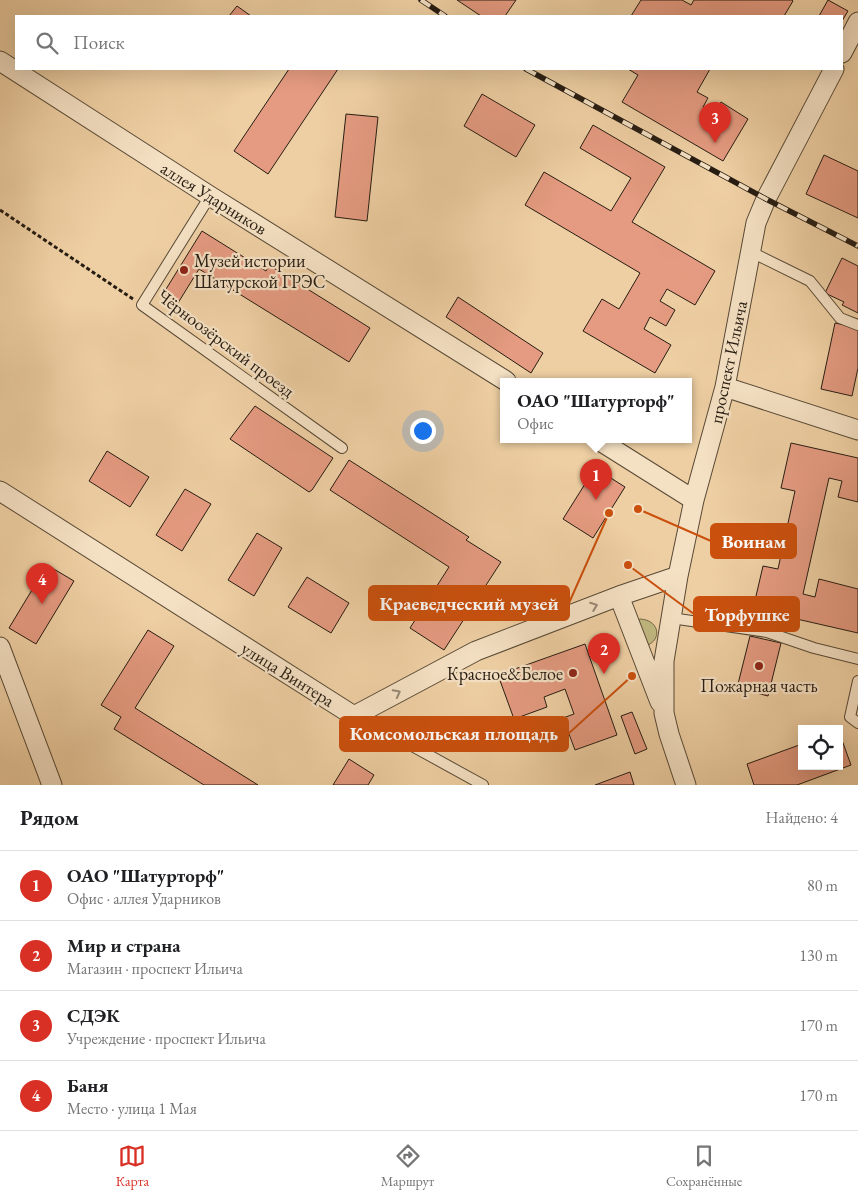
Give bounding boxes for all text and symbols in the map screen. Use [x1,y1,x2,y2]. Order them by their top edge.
search box [15,15,843,70]
icon: search [33,29,61,57]
text: Поиск [73,30,125,55]
pin: 3 [699,102,731,143]
street label: аллея Ударников [157,156,272,240]
place label: Музей истории Шатурской ГРЭС [194,249,325,293]
marker: Музей истории Шатурской ГРЭС [178,264,190,276]
street label: Чёрноозёрский проезд [153,284,299,402]
street label: проспект Ильича [704,298,752,425]
popup [500,378,692,443]
text: ОАО "Шатурторф" [517,388,675,413]
text: Офис [517,413,554,434]
your location [410,418,436,444]
pin: 1 [580,459,612,500]
callout: Воинам [711,524,796,558]
text: Воинам [722,529,787,554]
pin: 4 [26,563,58,604]
callout: Краеведческий музей [369,586,569,620]
text: Краеведческий музей [379,591,559,616]
callout: Торфушке [694,597,799,631]
one-way arrow [589,602,597,612]
text: Торфушке [704,602,790,627]
pin: 2 [588,633,620,674]
street label: улица Винтера [237,636,340,712]
marker: Пожарная часть [753,660,765,672]
place label: Красное&Белое [447,662,563,685]
marker: Красное&Белое [567,667,579,679]
place label: Пожарная часть [700,674,818,697]
one-way arrow [392,689,401,699]
callout: Комсомольская площадь [340,717,568,751]
text: Комсомольская площадь [350,721,558,746]
map controls [798,725,843,770]
button: locate [798,725,843,770]
text: Рядом [20,804,79,831]
text: Найдено: 4 [766,807,838,828]
text: ОАО "Шатурторф" [67,863,224,888]
text: 1 [32,875,40,896]
text: 80 m [807,875,838,896]
text: Офис · аллея Ударников [67,888,221,909]
text: Мир и страна [67,933,181,958]
text: 2 [32,945,40,966]
text: 130 m [799,945,838,966]
text: Магазин · проспект Ильича [67,958,243,979]
text: СДЭК [67,1003,120,1028]
text: 3 [32,1015,40,1036]
text: 170 m [799,1015,838,1036]
text: Учреждение · проспект Ильича [67,1028,266,1049]
text: Баня [67,1073,108,1098]
text: 4 [32,1085,40,1106]
text: 170 m [799,1085,838,1106]
text: Место · улица 1 Мая [67,1098,197,1119]
tab: Карта [116,1142,149,1190]
tab: Маршрут [381,1142,434,1190]
tab: Сохранённые [666,1142,742,1190]

